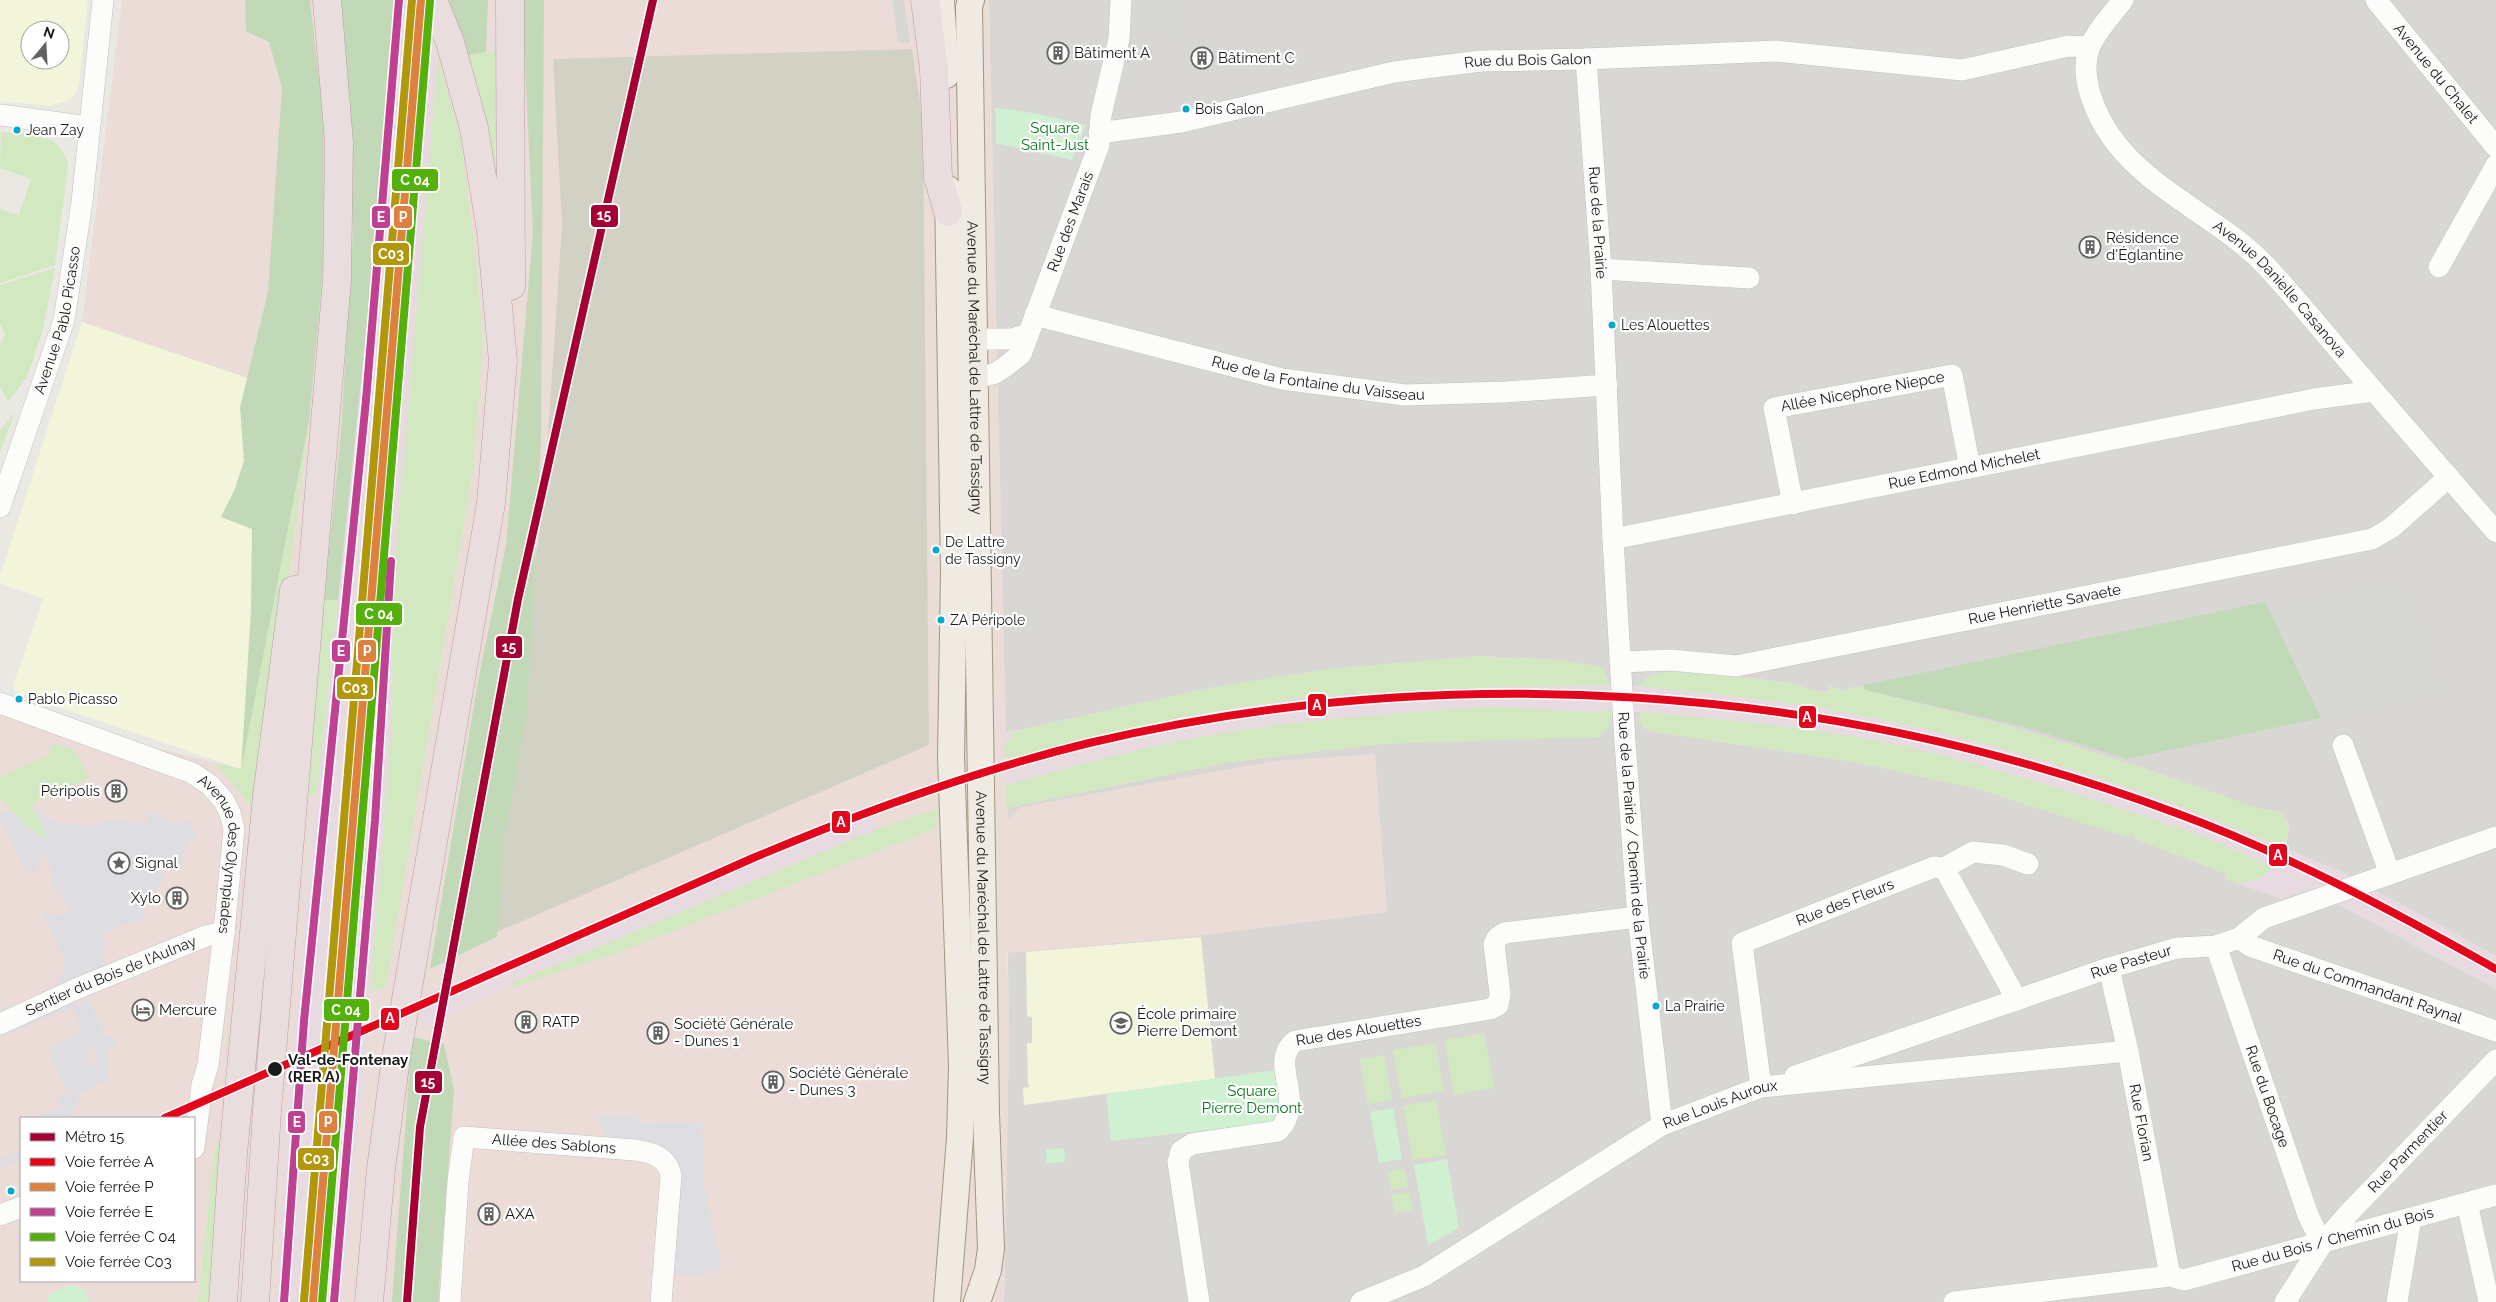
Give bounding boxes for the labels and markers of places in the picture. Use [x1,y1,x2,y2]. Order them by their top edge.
building icon: Bâtiment A [1046,41,1070,65]
place label: Bâtiment A [1074,44,1150,62]
building icon: Bâtiment C [1190,46,1214,70]
place label: Bâtiment C [1218,49,1295,67]
place label: Bois Galon [1195,101,1264,117]
marker: Bois Galon [1181,104,1191,114]
place label: Jean Zay [26,122,84,138]
marker: Jean Zay [12,125,22,135]
place label: Résidence d'Églantine [2106,229,2183,264]
building icon: Résidence d'Églantine [2078,235,2102,259]
place label: Les Alouettes [1621,317,1710,333]
marker: Les Alouettes [1607,320,1617,330]
place label: De Lattre de Tassigny [945,534,1021,567]
marker: De Lattre de Tassigny [931,545,941,555]
place label: ZA Péripole [950,612,1025,628]
marker: ZA Péripole [936,615,946,625]
place label: Pablo Picasso [28,691,118,707]
marker: Pablo Picasso [14,694,24,704]
building icon: Péripolis [104,779,128,803]
place label: Péripolis [41,782,100,800]
place icon: Signal [107,851,131,875]
place label: Signal [135,854,179,872]
building icon: Xylo [165,886,189,910]
place label: Xylo [131,889,161,907]
hotel icon: Mercure [131,998,155,1022]
place label: La Prairie [1665,998,1725,1014]
place label: Mercure [159,1001,217,1019]
marker: La Prairie [1651,1001,1661,1011]
place label: École primaire Pierre Demont [1137,1005,1237,1040]
building icon: RATP [514,1010,538,1034]
school or university icon: École primaire Pierre Demont [1109,1011,1133,1035]
place label: RATP [542,1013,579,1031]
place label: Société Générale - Dunes 1 [674,1015,793,1050]
building icon: Société Générale - Dunes 1 [646,1021,670,1045]
place label: Val-de-Fontenay (RER A) [288,1051,409,1086]
marker: Val-de-Fontenay (RER A) [266,1060,284,1078]
place label: Société Générale - Dunes 3 [789,1064,908,1099]
building icon: Société Générale - Dunes 3 [761,1070,785,1094]
unlabelled marker [6,1186,16,1196]
building icon: AXA [477,1202,501,1226]
place label: AXA [505,1205,535,1223]

